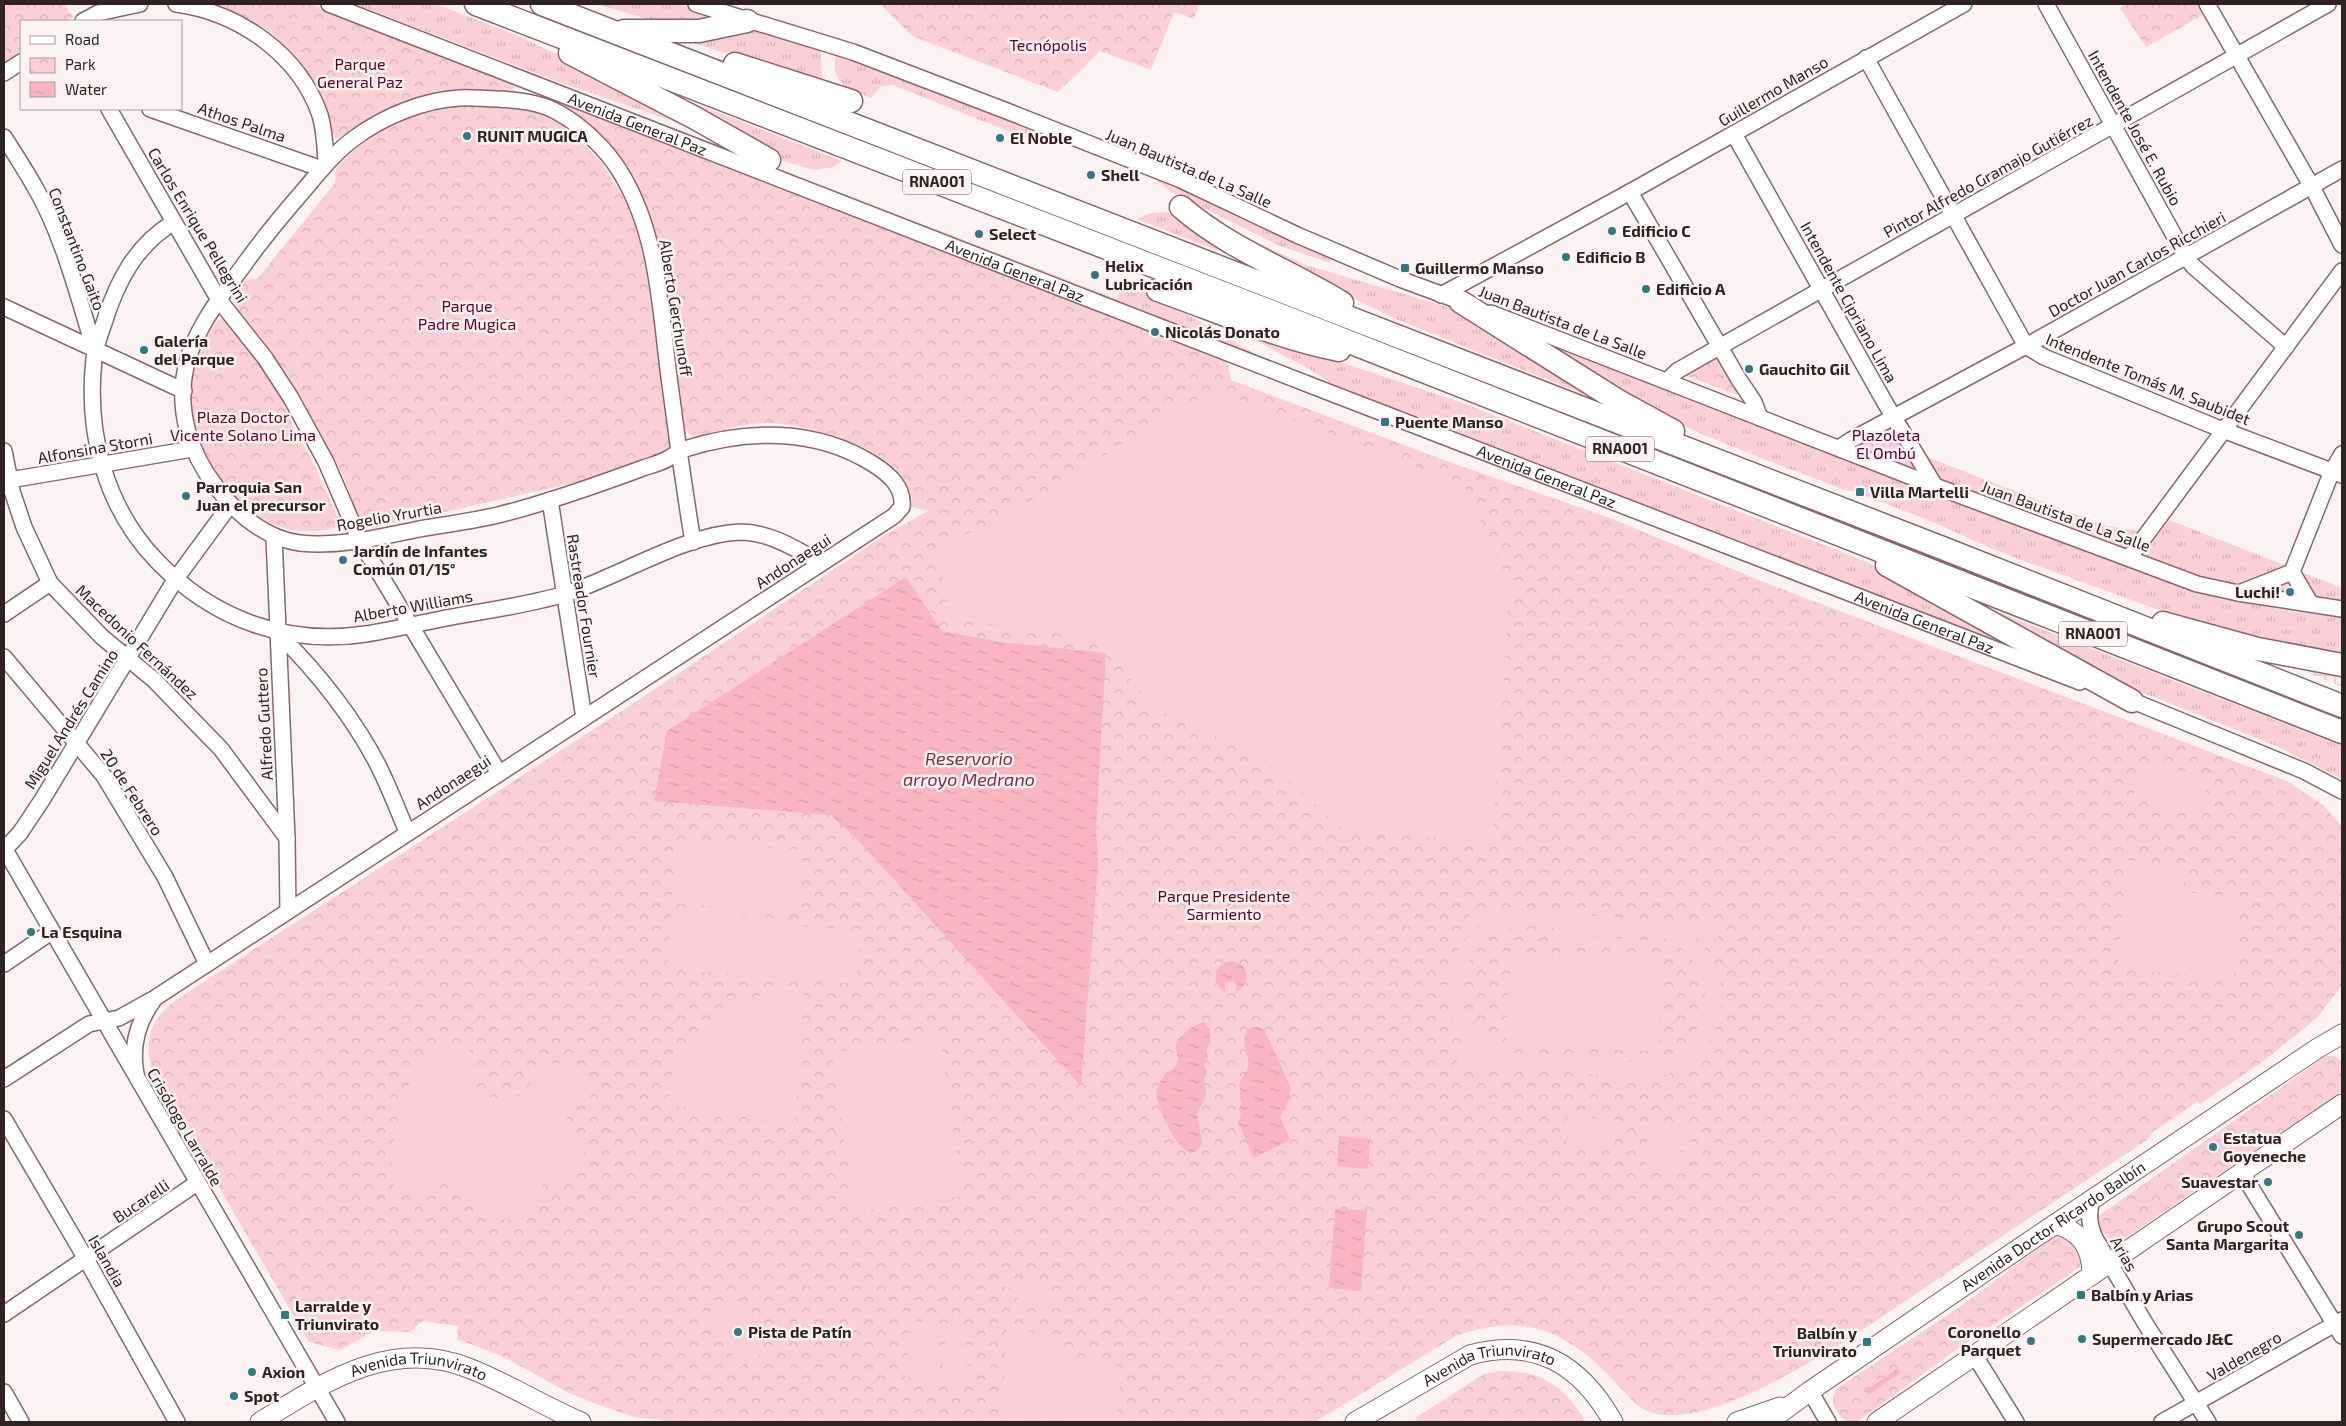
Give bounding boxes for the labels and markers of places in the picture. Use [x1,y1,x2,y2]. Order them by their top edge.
place label: RUNIT MUGICA [477,126,588,145]
place label: El Noble [1010,128,1072,147]
marker: RUNIT MUGICA [461,130,473,142]
marker: El Noble [994,132,1006,144]
place label: Shell [1101,165,1140,184]
marker: Shell [1085,169,1097,181]
place label: Edificio C [1622,221,1691,240]
place label: Select [989,224,1037,243]
marker: Edificio C [1606,225,1618,237]
marker: Select [973,228,985,240]
place label: Edificio B [1576,247,1646,266]
marker: Edificio B [1560,251,1572,263]
place label: Helix Lubricación [1105,256,1193,293]
place label: Guillermo Manso [1415,258,1544,277]
marker: Guillermo Manso [1399,262,1411,274]
marker: Helix Lubricación [1089,269,1101,281]
place label: Edificio A [1656,279,1726,298]
marker: Edificio A [1640,283,1652,295]
place label: Nicolás Donato [1165,322,1280,341]
marker: Nicolás Donato [1149,326,1161,338]
place label: Galería del Parque [154,331,235,368]
marker: Galería del Parque [138,344,150,356]
place label: Gauchito Gil [1759,359,1850,378]
marker: Gauchito Gil [1743,363,1755,375]
place label: Puente Manso [1395,412,1503,431]
marker: Puente Manso [1379,416,1391,428]
place label: Parroquia San Juan el precursor [196,477,326,514]
place label: Villa Martelli [1870,482,1969,501]
marker: Villa Martelli [1854,486,1866,498]
marker: Parroquia San Juan el precursor [180,490,192,502]
place label: Jardín de Infantes Común 01/15° [353,541,487,578]
marker: Jardín de Infantes Común 01/15° [337,554,349,566]
place label: Luchi! [2235,582,2280,601]
marker: Luchi! [2284,586,2296,598]
place label: La Esquina [41,922,122,941]
marker: La Esquina [25,926,37,938]
place label: Estatua Goyeneche [2223,1128,2306,1166]
marker: Estatua Goyeneche [2207,1141,2219,1153]
place label: Suavestar [2181,1172,2258,1191]
marker: Suavestar [2262,1176,2274,1188]
place label: Grupo Scout Santa Margarita [2166,1216,2289,1253]
marker: Grupo Scout Santa Margarita [2293,1229,2305,1241]
place label: Balbín y Arias [2091,1285,2193,1305]
marker: Balbín y Arias [2075,1289,2087,1301]
place label: Larralde y Triunvirato [295,1296,379,1333]
marker: Larralde y Triunvirato [279,1309,291,1321]
place label: Pista de Patín [748,1322,852,1341]
place label: Coronello Parquet [1947,1322,2021,1359]
place label: Balbín y Triunvirato [1773,1323,1857,1360]
marker: Pista de Patín [732,1326,744,1338]
place label: Supermercado J&C [2092,1329,2233,1348]
marker: Supermercado J&C [2076,1333,2088,1345]
marker: Coronello Parquet [2025,1335,2037,1347]
marker: Balbín y Triunvirato [1861,1336,1873,1348]
place label: Axion [262,1362,305,1381]
marker: Axion [246,1366,258,1378]
place label: Spot [244,1386,279,1405]
marker: Spot [228,1390,240,1402]

